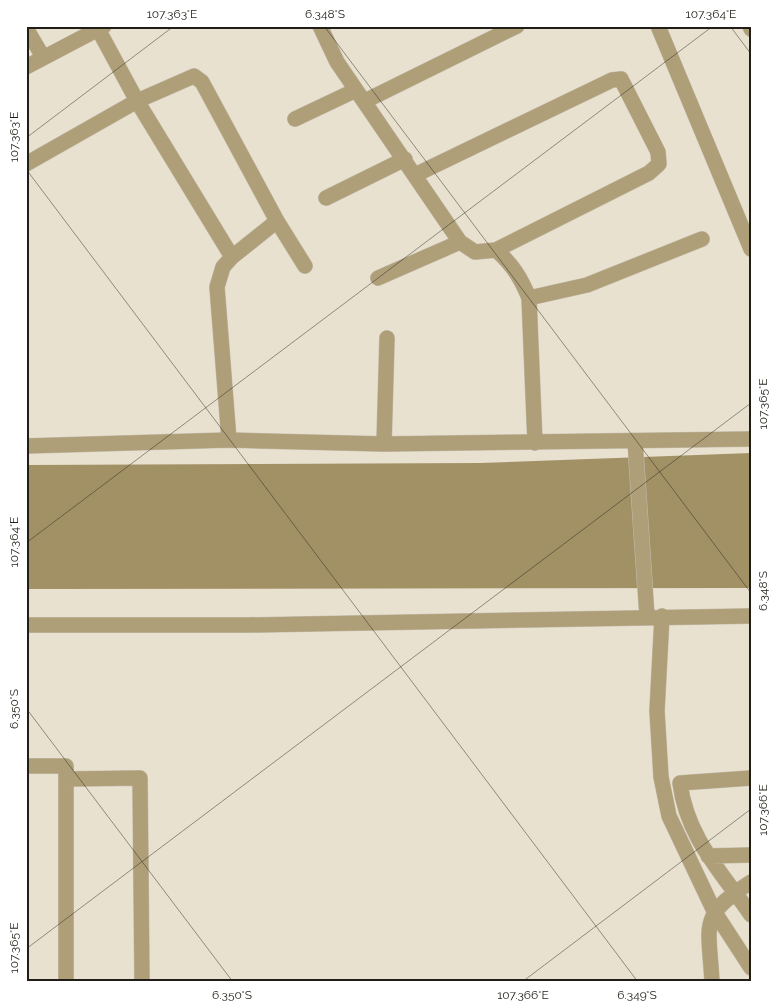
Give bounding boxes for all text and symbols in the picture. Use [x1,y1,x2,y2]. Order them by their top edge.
text: 107.363°E [147,7,197,21]
text: 6.348°S [305,7,345,21]
text: 107.364°E [686,7,736,21]
text: 107.363°E [7,112,21,162]
text: 107.365°E [756,379,770,429]
text: 107.364°E [7,517,21,567]
text: 6.348°S [756,571,770,611]
text: 6.350°S [7,689,21,729]
text: 107.366°E [756,784,770,836]
text: 107.365°E [7,923,21,973]
text: 6.350°S [212,988,252,1002]
text: 107.366°E [497,988,549,1002]
text: 6.349°S [617,988,657,1002]

